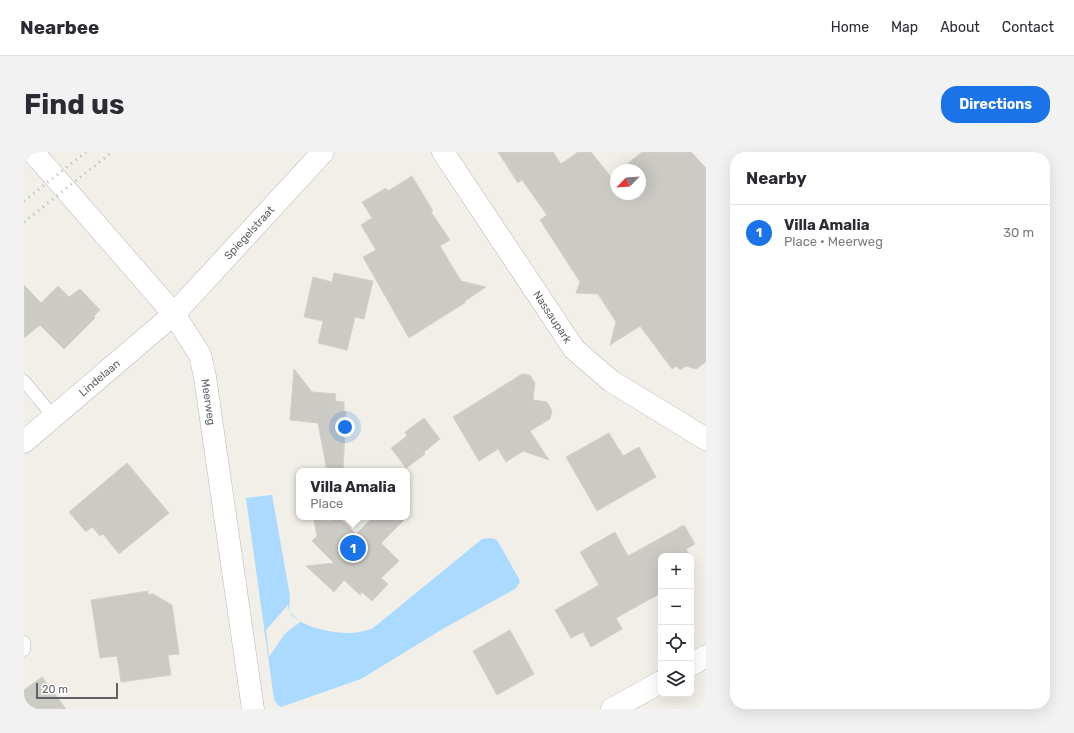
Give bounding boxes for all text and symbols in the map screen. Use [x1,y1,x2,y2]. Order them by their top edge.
text: Nearbee [20,16,99,39]
text: Home [831,19,869,36]
text: Map [891,19,918,36]
text: About [940,19,980,36]
text: Contact [1002,19,1054,36]
button: Directions [941,86,1050,123]
text: Find us [24,88,124,121]
north arrow [610,164,646,200]
text: Nearby [746,168,807,188]
street label: Spiegelstraat [222,203,278,262]
text: Villa Amalia [784,216,870,234]
text: 1 [756,225,762,240]
text: 30 m [1003,225,1034,240]
text: Place · Meerweg [784,234,883,249]
street label: Nassaupark [530,288,574,346]
street label: Lindelaan [76,357,123,399]
street label: Meerweg [198,378,218,426]
your location [335,417,355,437]
popup [296,468,410,520]
text: Villa Amalia [310,478,396,496]
text: Place [310,496,343,511]
pin: 1 [340,533,366,563]
map controls [658,553,694,697]
button: + [658,553,694,589]
button: − [658,589,694,625]
button: locate [658,625,694,661]
button: layers [658,661,694,697]
scale bar [36,681,118,700]
text: 20 m [42,683,68,696]

